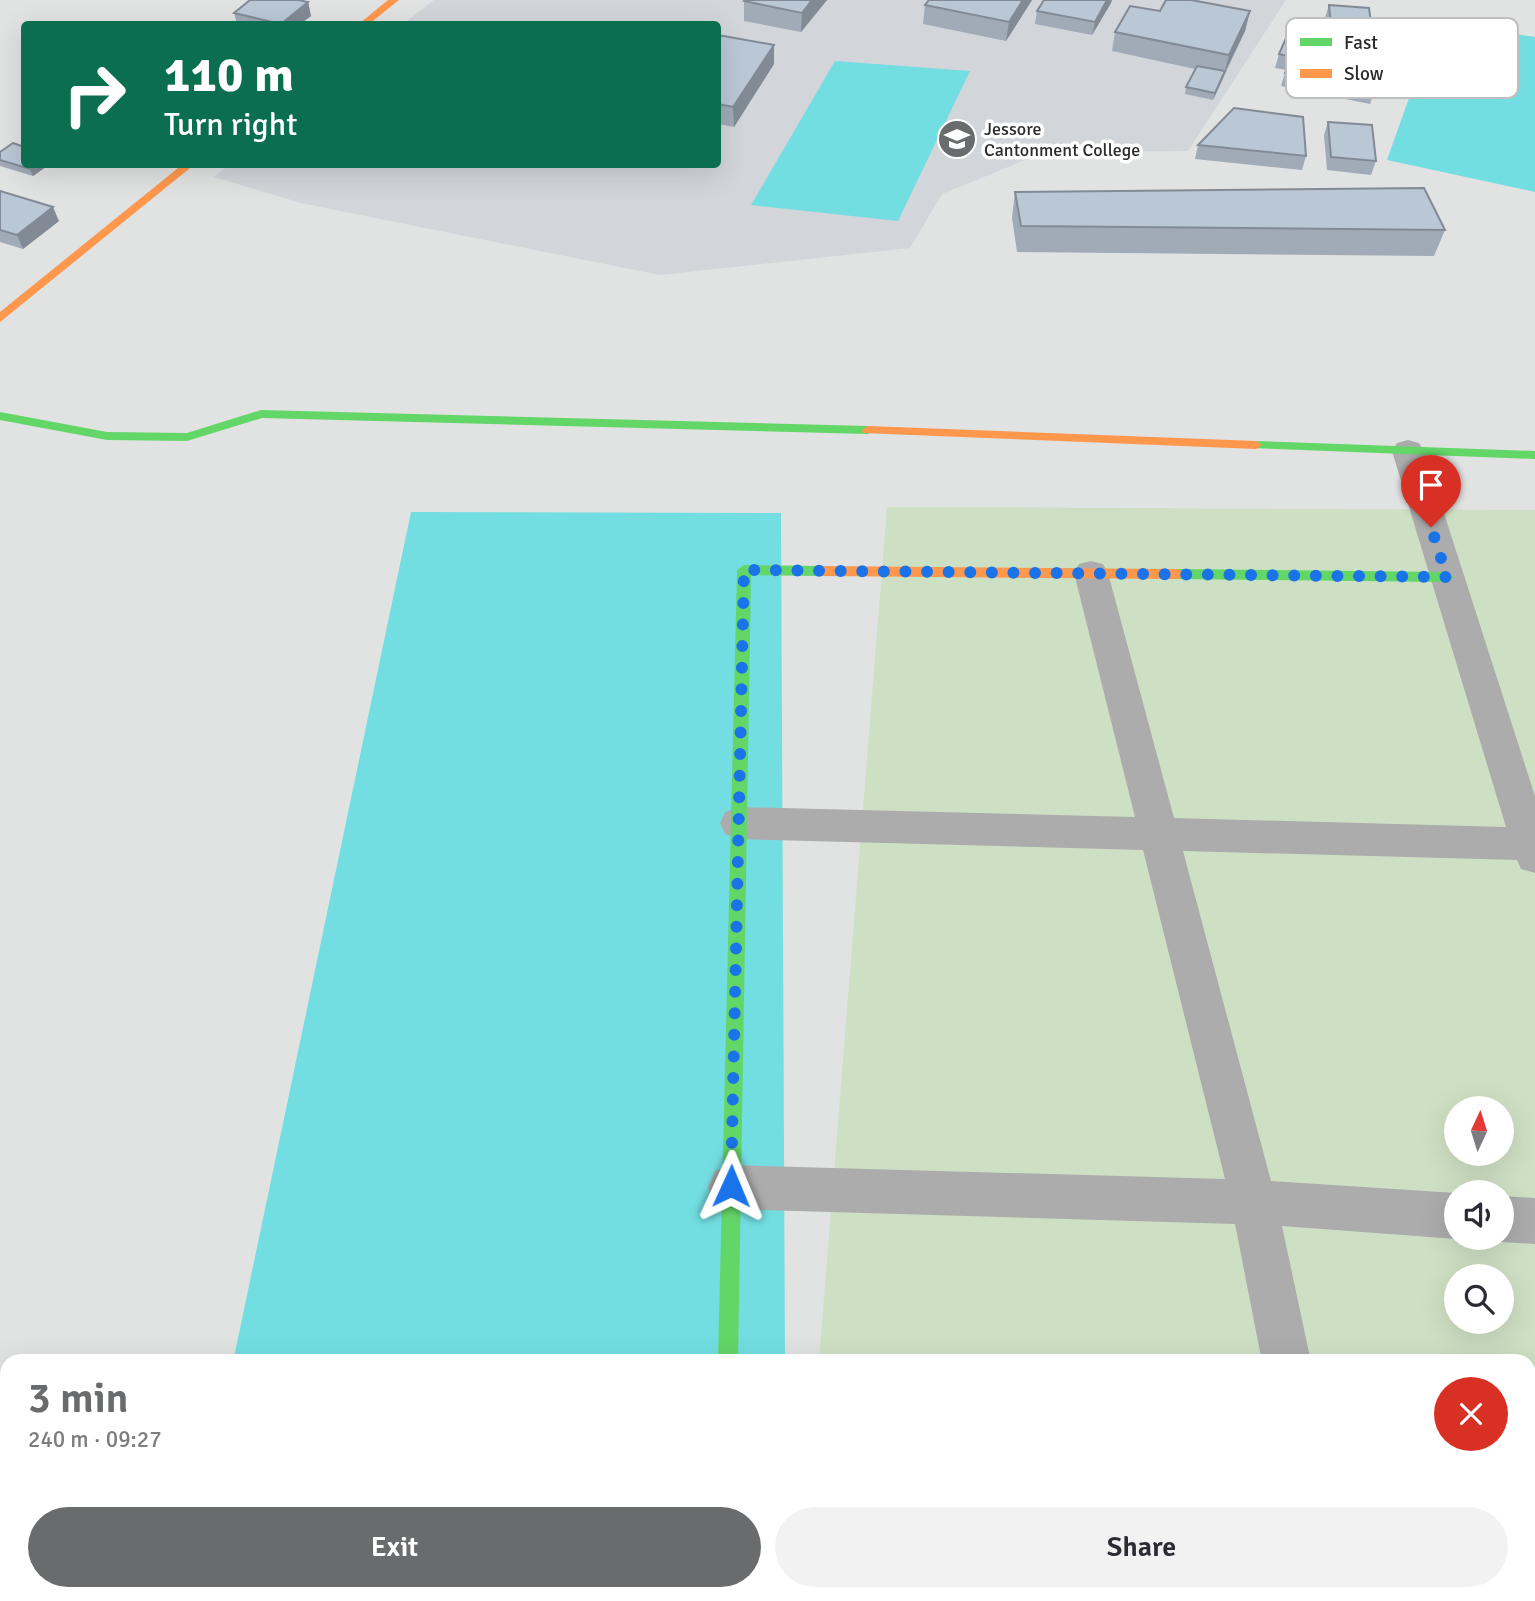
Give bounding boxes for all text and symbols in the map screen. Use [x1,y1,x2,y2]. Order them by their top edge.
legend [1286,18,1518,98]
text: Fast [1344,31,1378,55]
text: 110 m [164,45,294,105]
icon: right [49,49,140,140]
text: Slow [1344,62,1384,86]
text: Turn right [164,105,297,144]
school or university icon: Jessore Cantonment College [936,118,978,160]
place label: Jessore Cantonment College [984,118,1140,161]
pin [1401,455,1461,527]
icon: arrive [1412,466,1450,504]
north arrow [1444,1096,1514,1166]
map controls [1444,1096,1514,1334]
position arrow [694,1149,768,1223]
button: sound [1444,1180,1514,1250]
button: search [1444,1264,1514,1334]
text: 3 min [28,1373,129,1424]
button: close [1434,1377,1508,1451]
text: 240 m · 09:27 [28,1425,162,1454]
button: Exit [28,1507,761,1587]
button: Share [775,1507,1508,1587]

